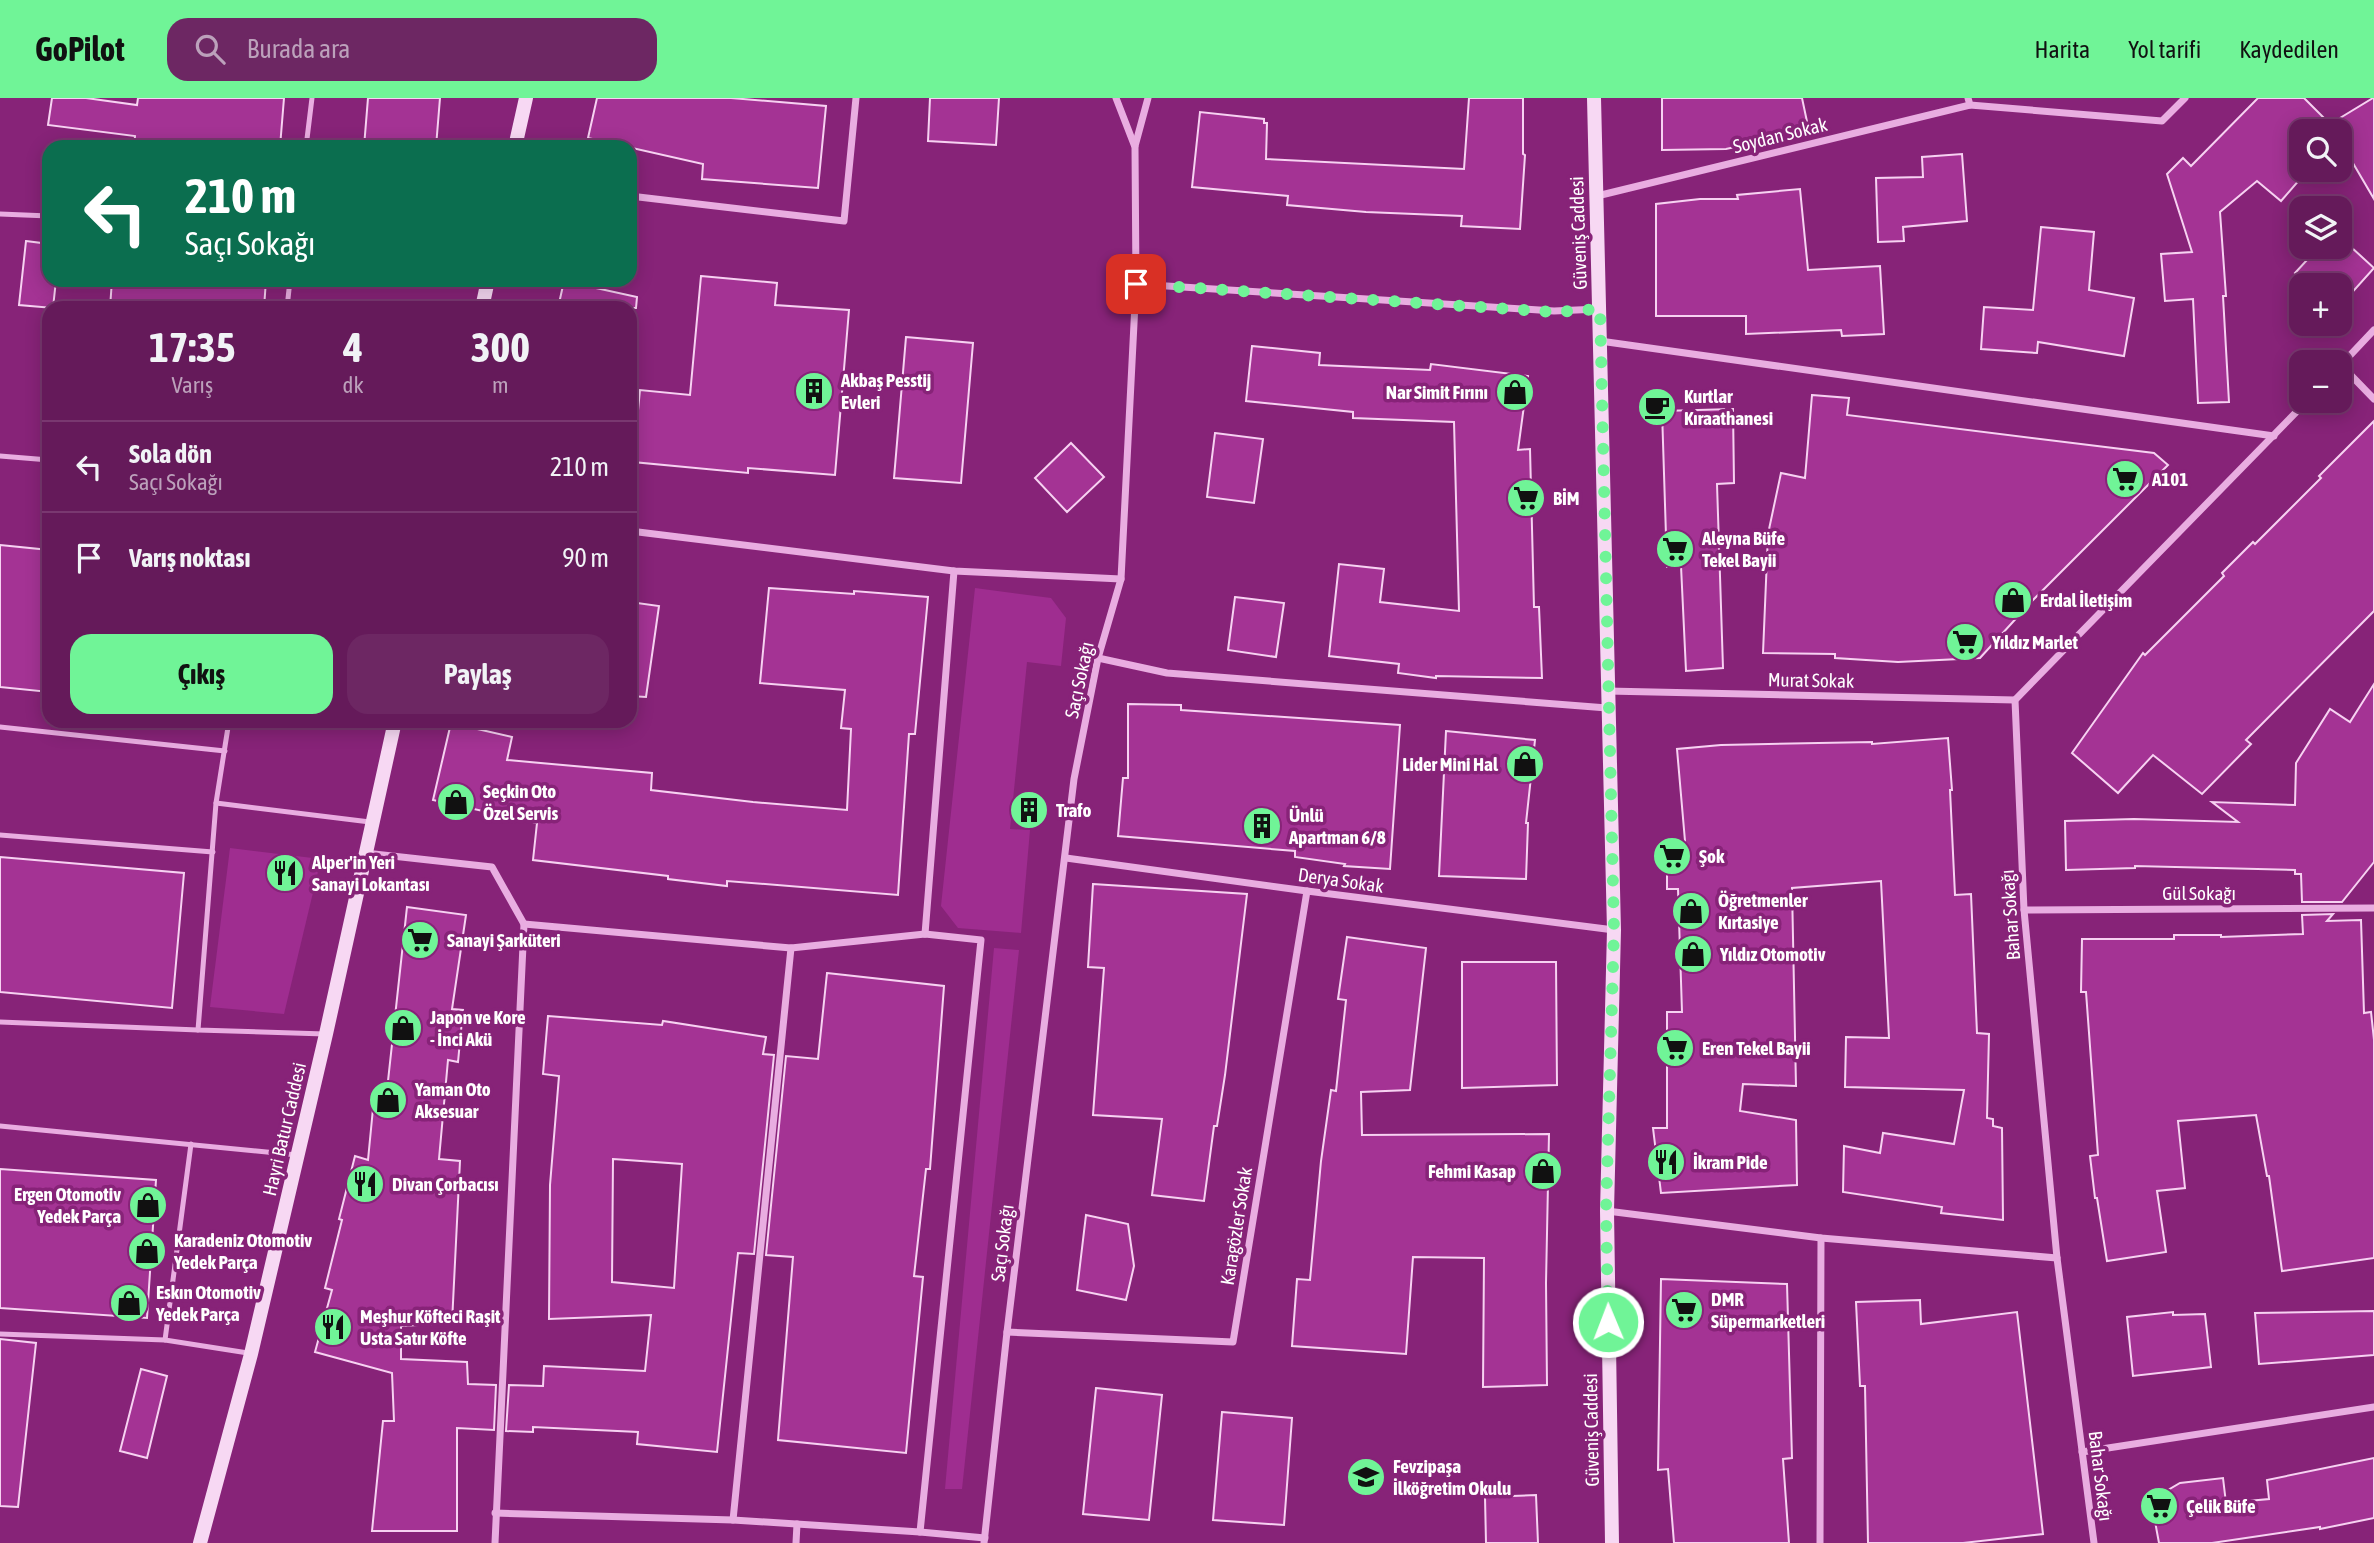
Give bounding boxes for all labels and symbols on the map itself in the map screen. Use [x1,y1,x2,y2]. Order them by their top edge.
street label: Soydan Sokak [1731,113,1830,157]
street label: Güveniş Caddesi [1565,176,1591,290]
pin [1106,254,1166,314]
place label: Akbaş Pesstij Evleri [840,369,931,413]
building icon: Akbaş Pesstij Evleri [793,370,835,412]
shop icon: Nar Simit Fırını [1494,371,1536,413]
place label: Nar Simit Fırını [1386,381,1488,403]
place label: Kurtlar Kıraathanesi [1684,385,1773,429]
cafe icon: Kurtlar Kıraathanesi [1636,386,1678,428]
supermarket icon: A101 [2104,458,2146,500]
place label: A101 [2151,468,2188,490]
supermarket icon: BİM [1505,477,1547,519]
place label: BİM [1553,487,1580,509]
place label: Aleyna Büfe Tekel Bayii [1701,527,1785,571]
supermarket icon: Aleyna Büfe Tekel Bayii [1654,528,1696,570]
shop icon: Erdal İletişim [1992,579,2034,621]
place label: Erdal İletişim [2040,589,2132,611]
supermarket icon: Yıldız Marlet [1944,621,1986,663]
place label: Yıldız Marlet [1991,631,2079,653]
street label: Saçı Sokağı [1060,640,1098,720]
street label: Murat Sokak [1768,668,1855,692]
shop icon: Lider Mini Hal [1504,743,1546,785]
place label: Lider Mini Hal [1402,753,1499,775]
place label: Seçkin Oto Özel Servis [483,780,558,824]
shop icon: Seçkin Oto Özel Servis [435,781,477,823]
building icon: Trafo [1008,789,1050,831]
place label: Trafo [1056,799,1092,821]
place label: Ünlü Apartman 6/8 [1288,804,1386,848]
building icon: Ünlü Apartman 6/8 [1241,805,1283,847]
supermarket icon: Şok [1651,835,1693,877]
place label: Şok [1699,845,1725,867]
place label: Alper'in Yeri Sanayi Lokantası [311,851,430,895]
restaurant icon: Alper'in Yeri Sanayi Lokantası [264,852,306,894]
street label: Derya Sokak [1297,863,1386,897]
street label: Bahar Sokağı [1996,869,2024,961]
street label: Gül Sokağı [2162,882,2236,904]
place label: Öğretmenler Kırtasiye [1718,889,1808,933]
shop icon: Öğretmenler Kırtasiye [1670,890,1712,932]
supermarket icon: Sanayi Şarküteri [399,919,441,961]
place label: Sanayi Şarküteri [447,929,561,951]
shop icon: Yıldız Otomotiv [1672,933,1714,975]
place label: Yıldız Otomotiv [1719,943,1826,965]
place label: Japon ve Kore - İnci Akü [429,1006,526,1050]
shop icon: Japon ve Kore - İnci Akü [382,1007,424,1049]
supermarket icon: Eren Tekel Bayii [1654,1027,1696,1069]
place label: Eren Tekel Bayii [1702,1037,1811,1059]
street label: Hayri Batur Caddesi [258,1060,310,1198]
place label: Yaman Oto Aksesuar [414,1078,491,1122]
shop icon: Yaman Oto Aksesuar [367,1079,409,1121]
restaurant icon: İkram Pide [1645,1141,1687,1183]
shop icon: Fehmi Kasap [1522,1150,1564,1192]
place label: İkram Pide [1693,1151,1768,1173]
place label: Fehmi Kasap [1428,1160,1516,1182]
restaurant icon: Divan Çorbacısı [344,1163,386,1205]
street label: Karagözler Sokak [1216,1165,1256,1287]
place label: Divan Çorbacısı [392,1173,499,1195]
place label: Ergen Otomotiv Yedek Parça [14,1183,121,1227]
shop icon: Ergen Otomotiv Yedek Parça [127,1184,169,1226]
street label: Saçı Sokağı [986,1203,1018,1283]
place label: Karadeniz Otomotiv Yedek Parça [173,1229,312,1273]
shop icon: Karadeniz Otomotiv Yedek Parça [126,1230,168,1272]
place label: Eskın Otomotiv Yedek Parça [155,1281,261,1325]
shop icon: Eskın Otomotiv Yedek Parça [108,1282,150,1324]
position arrow [1571,1285,1645,1359]
place label: DMR Süpermarketleri [1711,1288,1825,1332]
supermarket icon: DMR Süpermarketleri [1663,1289,1705,1331]
place label: Meşhur Köfteci Raşit Usta Satır Köfte [360,1305,501,1349]
restaurant icon: Meşhur Köfteci Raşit Usta Satır Köfte [312,1306,354,1348]
street label: Güveniş Caddesi [1579,1373,1603,1487]
street label: Bahar Sokağı [2085,1430,2117,1522]
place label: Fevzipaşa İlköğretim Okulu [1393,1455,1511,1499]
school or university icon: Fevzipaşa İlköğretim Okulu [1345,1456,1387,1498]
supermarket icon: Çelik Büfe [2138,1485,2180,1527]
place label: Çelik Büfe [2186,1495,2256,1517]

